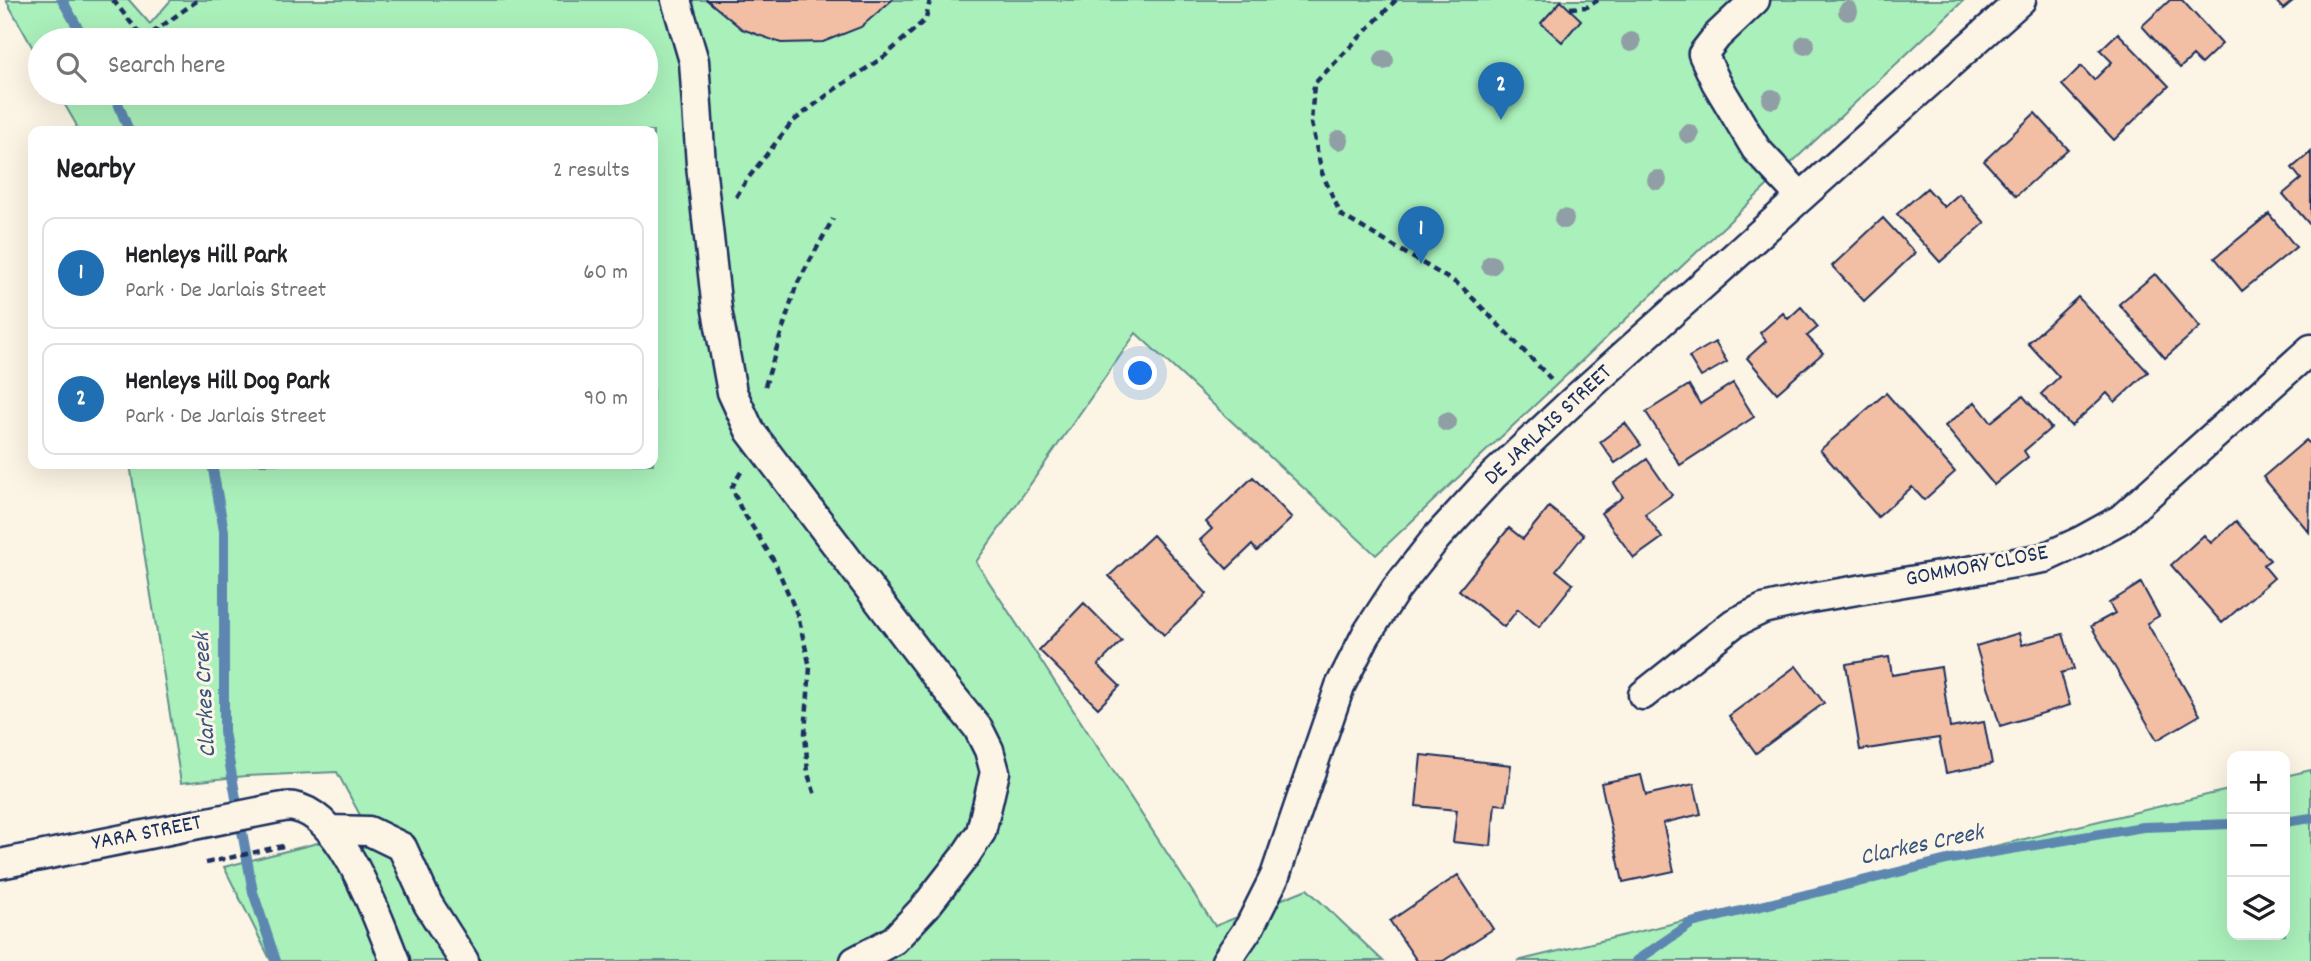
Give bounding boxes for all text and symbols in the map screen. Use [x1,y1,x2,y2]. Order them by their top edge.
search box [28,28,658,105]
icon: search [52,48,90,86]
text: Search here [108,48,226,85]
pin: 2 [1478,62,1524,120]
text: Nearby [56,150,134,193]
text: 2 results [553,155,630,188]
pin: 1 [1398,206,1444,264]
text: Henleys Hill Park [125,238,288,275]
text: 1 [78,257,84,290]
text: 60 m [583,257,628,290]
text: Park · De Jarlais Street [125,275,326,308]
your location [1123,356,1157,390]
street label: DE JARLAIS STREET [1477,358,1621,494]
text: Henleys Hill Dog Park [125,364,330,401]
text: 2 [76,383,86,416]
text: 90 m [584,383,628,416]
text: Park · De Jarlais Street [125,401,326,434]
street label: GOMMORY CLOSE [1903,537,2052,597]
water label: Clarkes Creek [186,629,226,759]
map controls [2227,751,2290,940]
button: + [2227,751,2290,814]
street label: YARA STREET [90,807,204,861]
button: − [2227,814,2290,877]
water label: Clarkes Creek [1857,816,1989,876]
button: layers [2227,877,2290,940]

